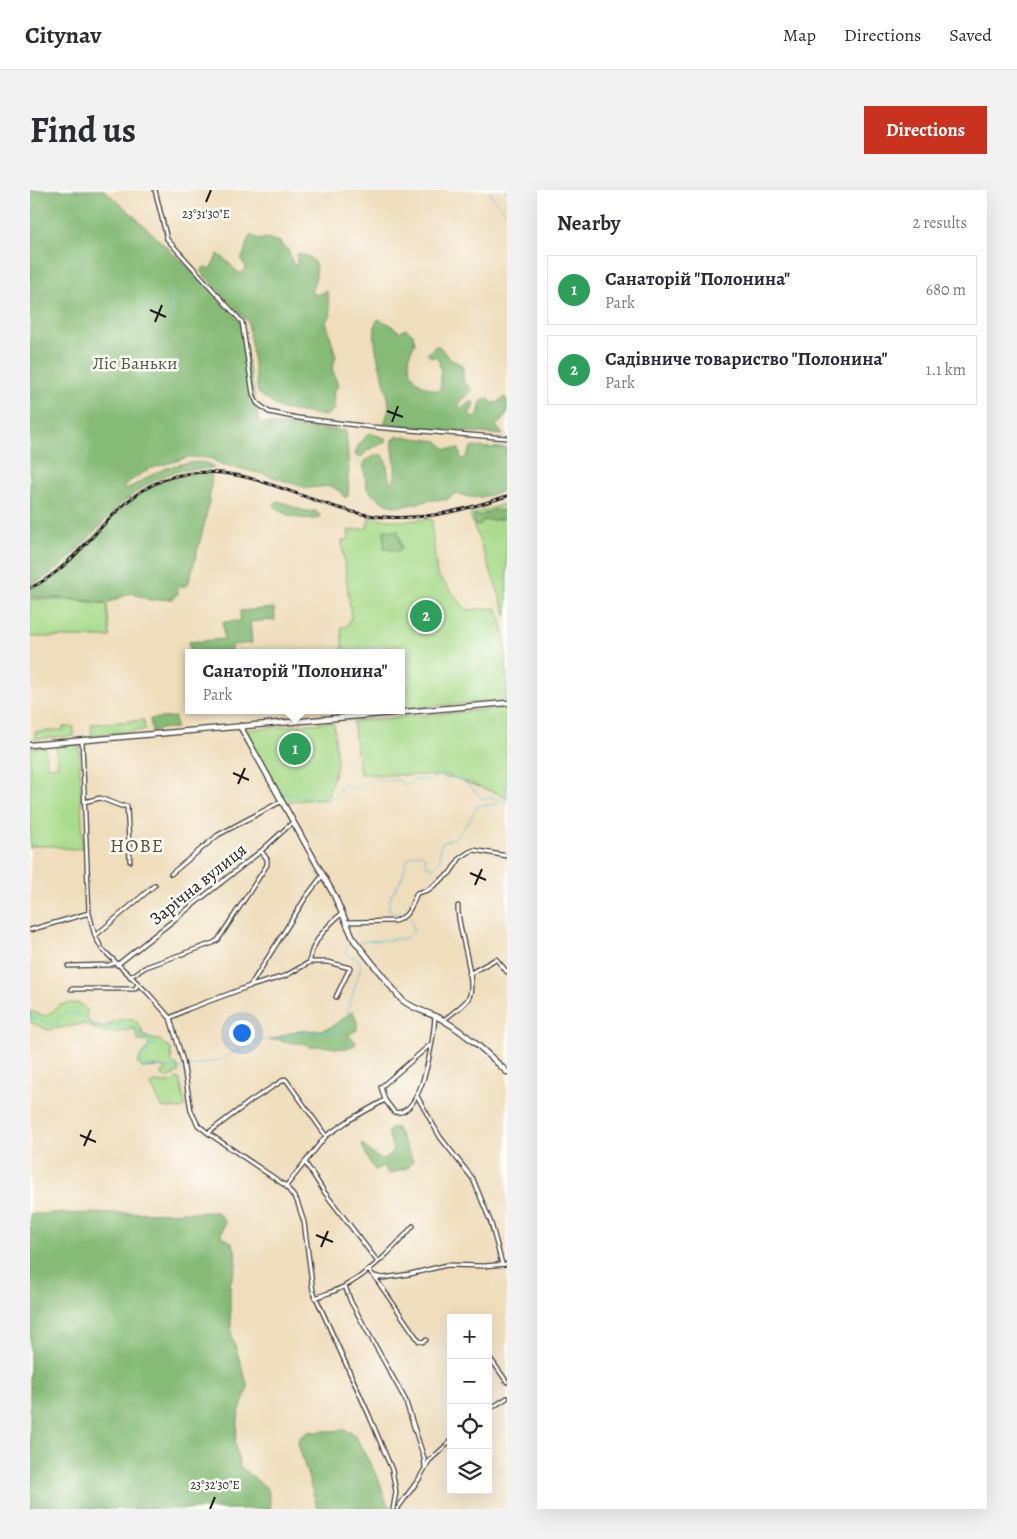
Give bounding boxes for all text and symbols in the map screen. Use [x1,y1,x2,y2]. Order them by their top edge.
text: Citynav [25,19,101,51]
text: Map [783,23,816,47]
text: Directions [844,23,921,47]
text: Saved [949,23,992,47]
text: Find us [30,106,136,154]
button: Directions [864,106,987,154]
text: 23°31'30"E [182,206,230,222]
text: Nearby [557,209,620,237]
text: 2 results [912,212,967,234]
text: Санаторій "Полонина" [605,266,790,292]
text: 1 [571,279,577,301]
text: 680 m [926,279,966,301]
text: Park [605,292,635,314]
text: Садівниче товариство "Полонина" [605,346,888,372]
park label: Ліс Баньки [92,351,178,375]
text: 2 [570,359,578,381]
text: 1.1 km [926,359,966,381]
text: Park [605,372,635,394]
pin: 2 [410,597,442,635]
popup [185,649,405,714]
text: Санаторій "Полонина" [202,658,388,684]
text: Park [202,684,232,706]
pin: 1 [279,730,311,768]
district label: НОВЕ [110,833,164,859]
street label: Зарічна вулиця [145,837,251,931]
your location [229,1020,255,1046]
map controls [447,1314,492,1494]
button: + [447,1314,492,1359]
button: − [447,1359,492,1404]
button: locate [447,1404,492,1449]
button: layers [447,1449,492,1494]
text: 23°32'30"E [190,1477,240,1493]

